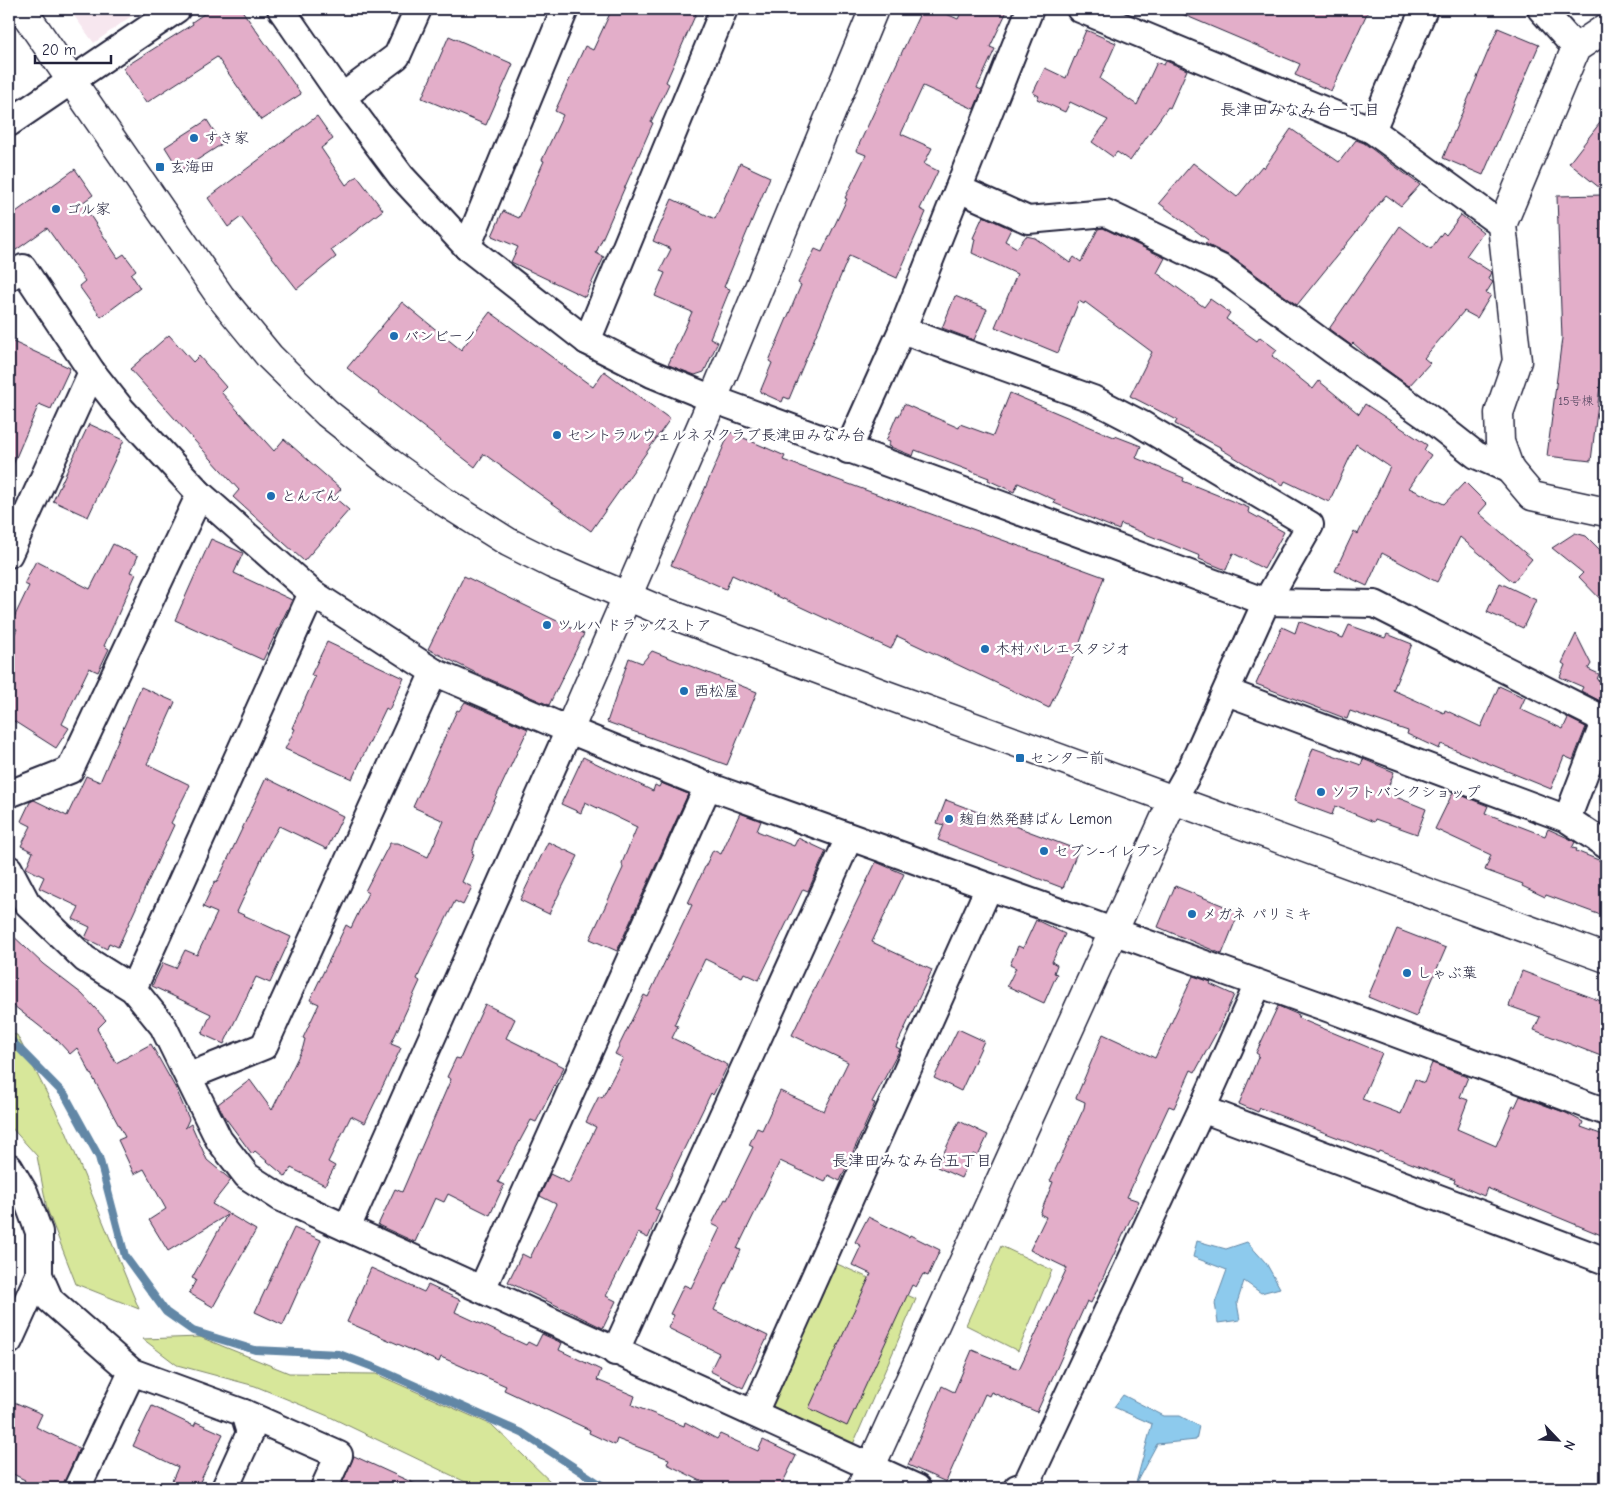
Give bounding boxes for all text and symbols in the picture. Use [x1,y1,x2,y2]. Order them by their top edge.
scale bar [35,32,111,64]
text: 20 m [42,41,76,59]
district label: 長津田みなみ台一丁目 [1220,101,1380,119]
place label: すき家 [204,129,249,147]
marker: すき家 [188,132,200,144]
place label: 玄海田 [170,158,215,176]
marker: 玄海田 [154,161,166,173]
place label: ゴル家 [66,200,110,218]
marker: ゴル家 [50,203,62,215]
place label: バンビーノ [404,327,477,345]
marker: バンビーノ [388,330,400,342]
house number: 15号棟 [1558,394,1594,408]
place label: セントラルウェルネスクラブ長津田みなみ台 [567,426,866,444]
marker: セントラルウェルネスクラブ長津田みなみ台 [551,429,563,441]
place label: とんでん [281,487,340,505]
marker: とんでん [265,490,277,502]
place label: ツルハ ドラッグストア [557,616,712,634]
marker: ツルハ ドラッグストア [541,619,553,631]
place label: 木村バレエスタジオ [995,640,1130,658]
marker: 木村バレエスタジオ [979,643,991,655]
place label: 西松屋 [694,682,739,700]
marker: 西松屋 [678,685,690,697]
place label: センター前 [1030,749,1104,767]
marker: センター前 [1014,752,1026,764]
place label: ソフトバンクショップ [1331,783,1480,801]
marker: ソフトバンクショップ [1315,786,1327,798]
place label: 麹自然発酵ぱん Lemon [959,810,1112,828]
marker: 麹自然発酵ぱん Lemon [943,813,955,825]
place label: セブン-イレブン [1054,842,1165,860]
marker: セブン-イレブン [1038,845,1050,857]
place label: メガネ パリミキ [1202,905,1312,923]
marker: メガネ パリミキ [1186,908,1198,920]
place label: しゃぶ葉 [1417,964,1477,982]
marker: しゃぶ葉 [1401,967,1413,979]
district label: 長津田みなみ台五丁目 [832,1152,992,1170]
north arrow [1532,1414,1582,1464]
text: N [1560,1438,1579,1453]

